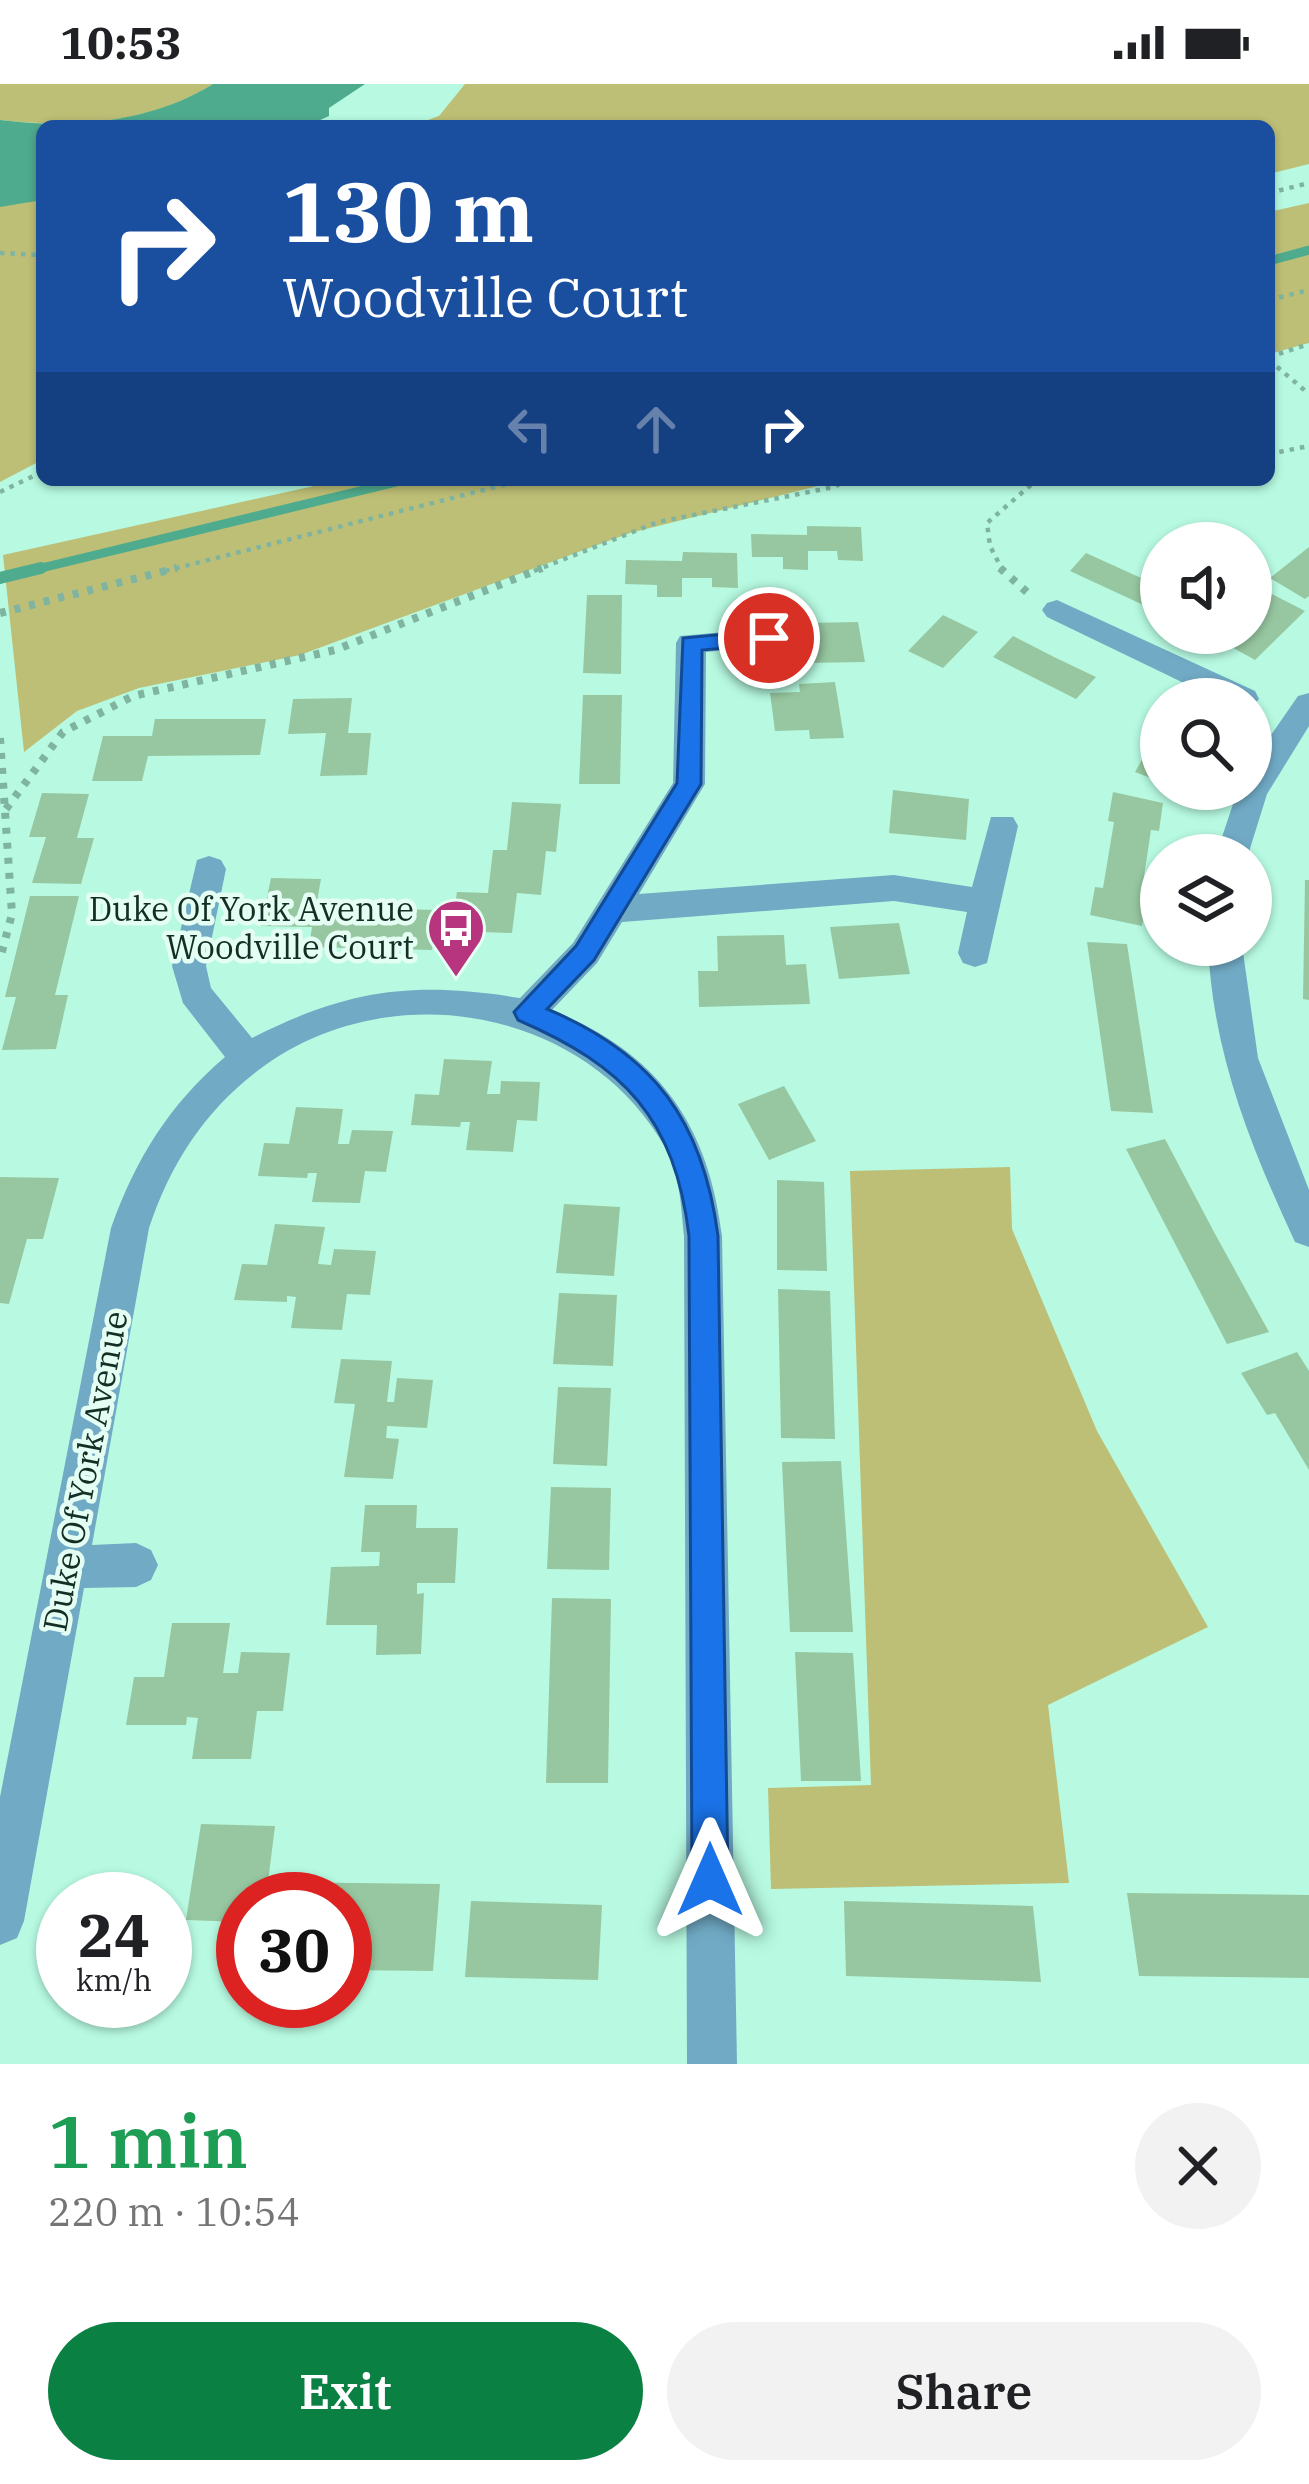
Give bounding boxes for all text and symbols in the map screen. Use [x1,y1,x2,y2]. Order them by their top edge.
text: 10:53 [60,13,182,71]
text: 130 m [282,156,534,265]
icon: right [84,168,240,324]
text: Woodville Court [282,262,688,332]
icon: left [497,396,563,462]
icon: ahead [623,396,689,462]
icon: right [749,396,815,462]
map controls [1140,522,1272,966]
button: sound [1140,522,1272,654]
pin [718,587,820,689]
icon: arrive [736,605,802,671]
button: search [1140,678,1272,810]
button: layers [1140,834,1272,966]
place label: Duke Of York Avenue Woodville Court [89,887,414,968]
bus stop icon: Duke Of York Avenue Woodville Court [425,897,487,979]
street label: Duke Of York Avenue [32,1307,137,1635]
position arrow [647,1817,773,1943]
speed limit sign: 30 [216,1872,372,2028]
text: 24 [78,1895,150,1974]
text: km/h [76,1960,152,1999]
text: 1 min [48,2094,248,2188]
button: close [1135,2103,1261,2229]
text: 220 m · 10:54 [48,2186,300,2237]
button: Exit [48,2322,643,2460]
button: Share [667,2322,1261,2460]

